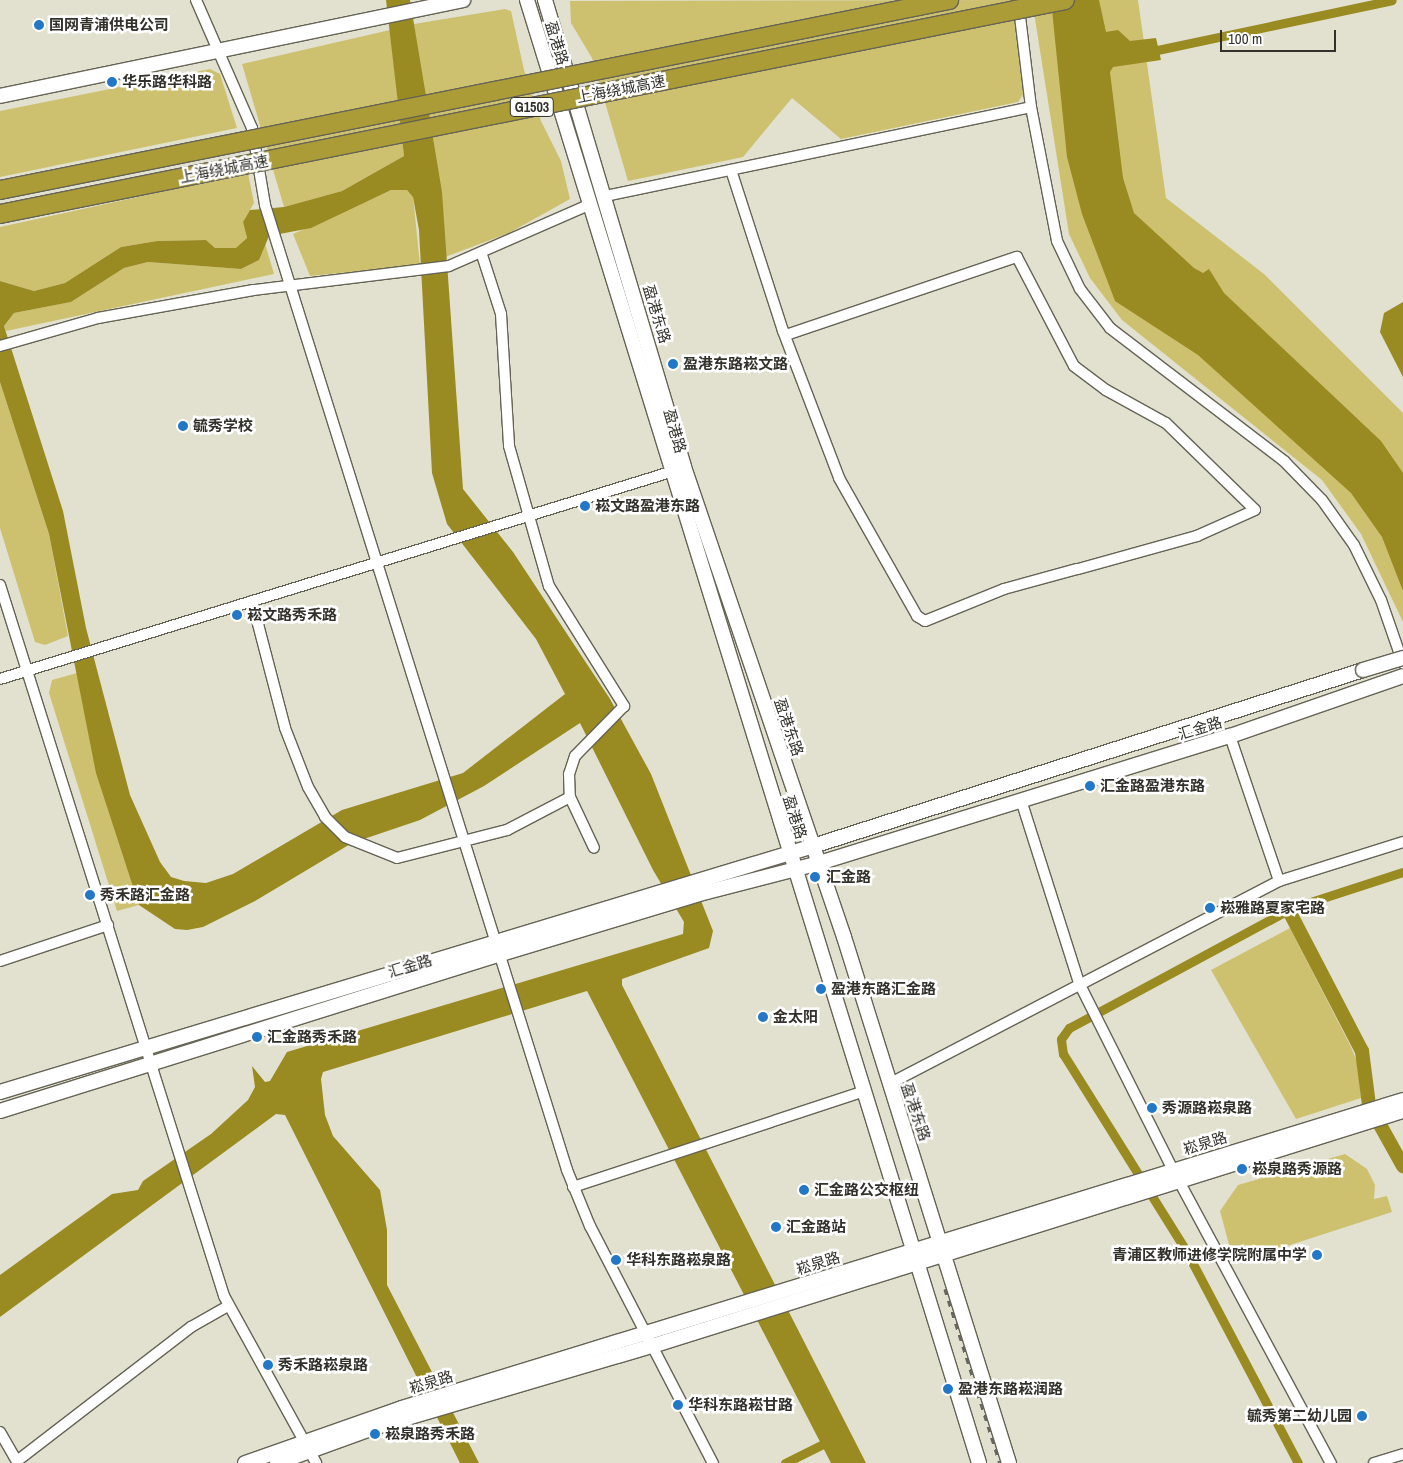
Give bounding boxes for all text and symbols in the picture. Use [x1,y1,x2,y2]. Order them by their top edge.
place label: 国网青浦供电公司 [49,16,169,34]
marker: 国网青浦供电公司 [33,19,45,31]
street label: 盈港路 [542,19,572,67]
scale bar [1223,20,1339,52]
text: 100 m [1228,28,1262,49]
street label: 上海绕城高速 [575,72,667,106]
place label: 华乐路华科路 [122,73,212,91]
marker: 华乐路华科路 [106,76,118,88]
road number: G1503 [510,95,554,118]
street label: 上海绕城高速 [178,152,270,186]
street label: 盈港东路 [640,283,674,345]
place label: 盈港东路崧文路 [683,355,788,373]
marker: 盈港东路崧文路 [667,358,679,370]
street label: 盈港路 [660,407,690,455]
place label: 毓秀学校 [193,417,253,435]
marker: 毓秀学校 [177,420,189,432]
place label: 崧文路盈港东路 [595,497,700,515]
marker: 崧文路盈港东路 [579,500,591,512]
place label: 崧文路秀禾路 [247,606,337,624]
marker: 崧文路秀禾路 [231,609,243,621]
street label: 盈港东路 [771,696,807,758]
street label: 汇金路 [1176,713,1224,743]
place label: 汇金路盈港东路 [1100,777,1205,795]
marker: 汇金路盈港东路 [1084,780,1096,792]
street label: 盈港路 [779,793,811,841]
place label: 汇金路 [826,868,871,886]
marker: 汇金路 [808,870,822,884]
place label: 秀禾路汇金路 [100,886,190,904]
marker: 秀禾路汇金路 [84,889,96,901]
place label: 崧雅路夏家宅路 [1220,899,1325,917]
marker: 崧雅路夏家宅路 [1204,902,1216,914]
street label: 汇金路 [386,951,434,981]
place label: 盈港东路汇金路 [831,980,936,998]
marker: 盈港东路汇金路 [815,983,827,995]
place label: 金太阳 [773,1008,818,1026]
marker: 金太阳 [757,1011,769,1023]
place label: 汇金路秀禾路 [267,1028,357,1046]
marker: 汇金路秀禾路 [251,1031,263,1043]
street label: 盈港东路 [898,1081,934,1143]
place label: 秀源路崧泉路 [1162,1099,1252,1117]
marker: 秀源路崧泉路 [1146,1102,1158,1114]
street label: 崧泉路 [1181,1128,1229,1158]
place label: 崧泉路秀源路 [1252,1160,1342,1178]
marker: 崧泉路秀源路 [1236,1163,1248,1175]
place label: 汇金路公交枢纽 [814,1181,919,1199]
marker: 汇金路公交枢纽 [798,1184,810,1196]
place label: 汇金路站 [786,1218,846,1236]
marker: 汇金路站 [770,1221,782,1233]
place label: 青浦区教师进修学院附属中学 [1112,1246,1307,1264]
street label: 崧泉路 [794,1248,842,1278]
marker: 青浦区教师进修学院附属中学 [1311,1249,1323,1261]
place label: 华科东路崧泉路 [626,1251,731,1269]
marker: 华科东路崧泉路 [610,1254,622,1266]
place label: 秀禾路崧泉路 [278,1356,368,1374]
marker: 秀禾路崧泉路 [262,1359,274,1371]
street label: 崧泉路 [407,1367,455,1397]
place label: 盈港东路崧润路 [958,1380,1063,1398]
marker: 盈港东路崧润路 [942,1383,954,1395]
place label: 华科东路崧甘路 [688,1396,793,1414]
marker: 华科东路崧甘路 [672,1399,684,1411]
place label: 毓秀第二幼儿园 [1247,1407,1352,1425]
marker: 毓秀第二幼儿园 [1356,1410,1368,1422]
place label: 崧泉路秀禾路 [385,1425,475,1443]
marker: 崧泉路秀禾路 [369,1428,381,1440]

